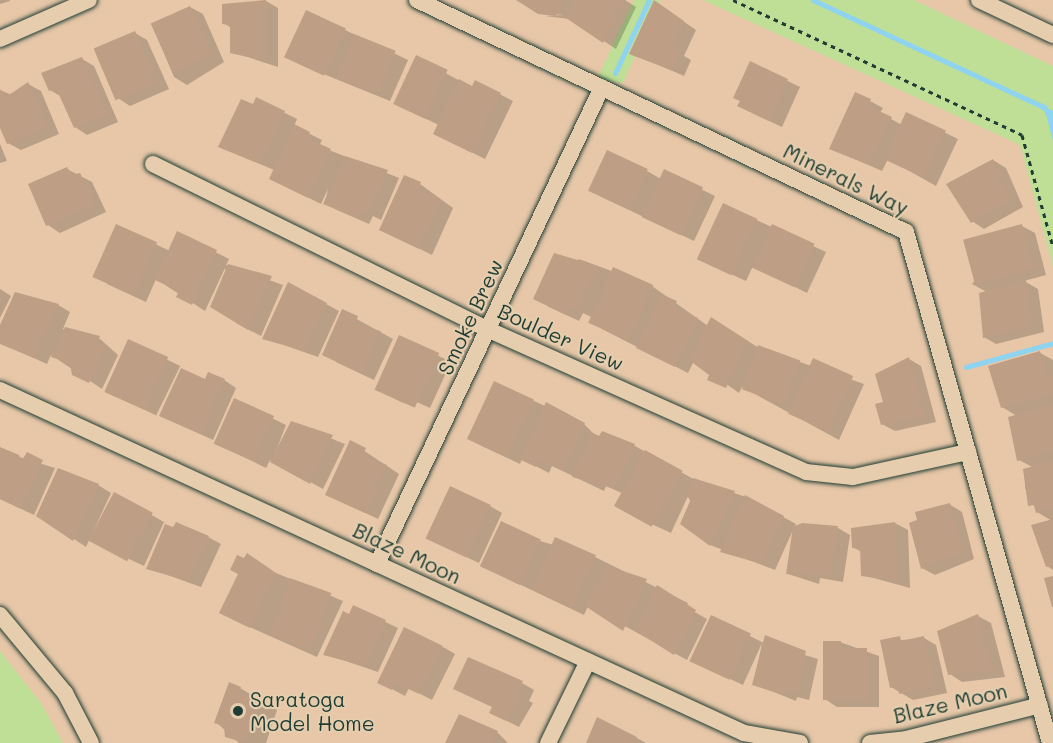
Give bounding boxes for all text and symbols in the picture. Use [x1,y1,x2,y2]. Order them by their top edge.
street label: Minerals Way [779,138,913,220]
street label: Smoke Brew [432,255,508,379]
street label: Boulder View [494,298,628,376]
street label: Blaze Moon [349,517,465,589]
street label: Blaze Moon [891,678,1009,728]
place label: Saratoga Model Home [250,686,375,736]
marker: Saratoga Model Home [231,704,245,718]

